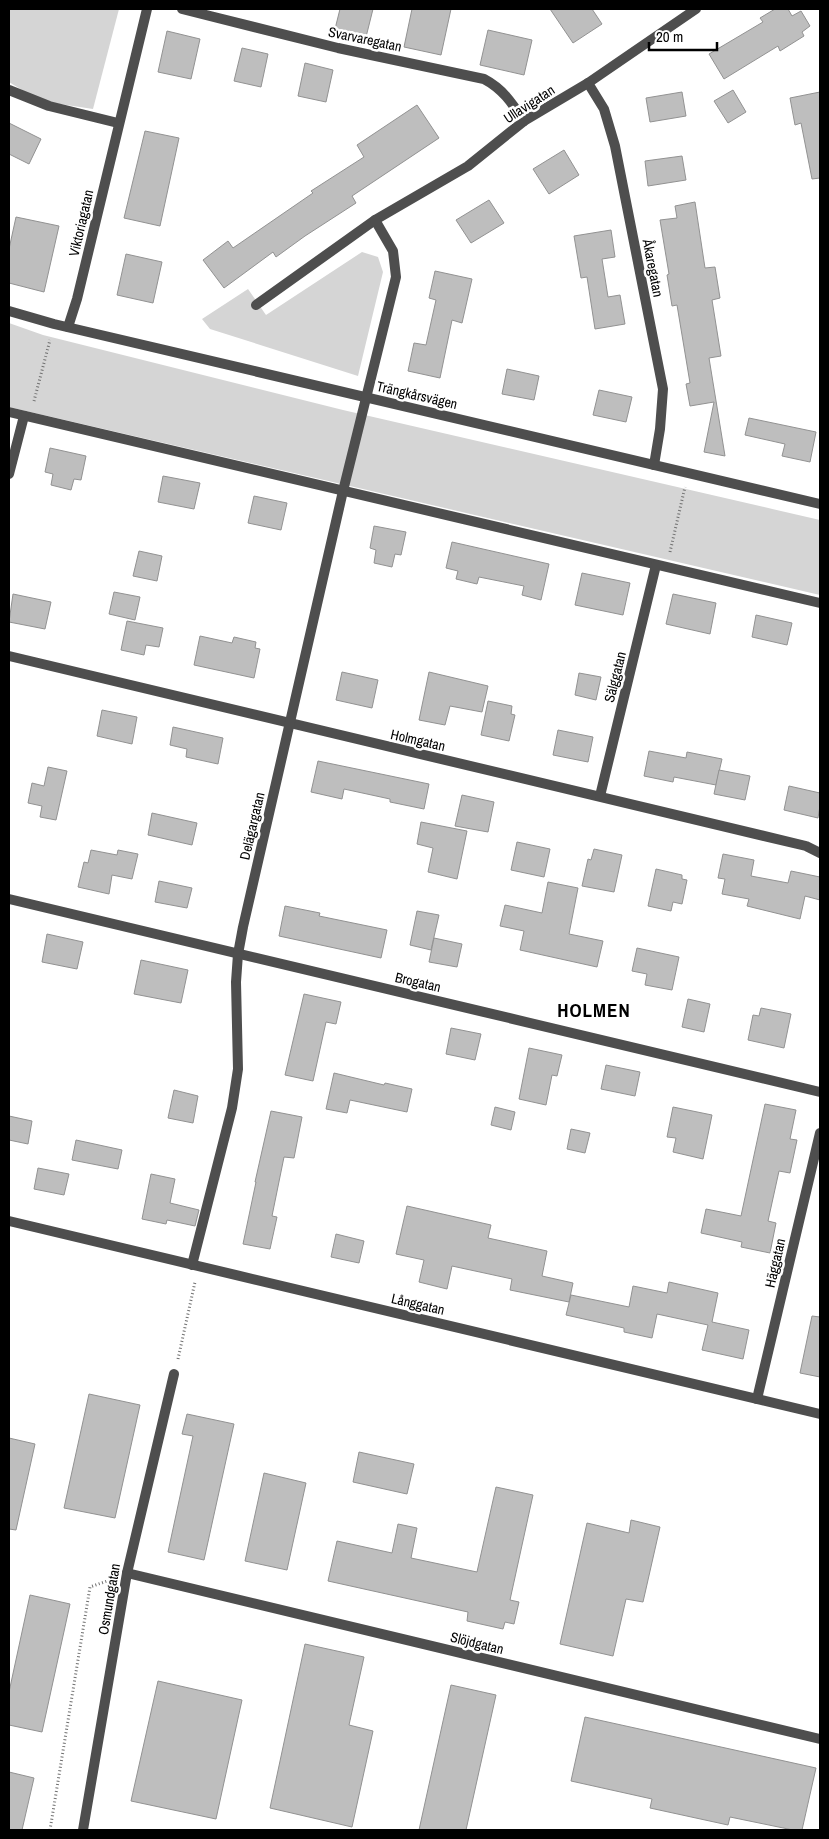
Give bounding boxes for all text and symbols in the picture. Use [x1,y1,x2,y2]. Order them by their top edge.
scale bar [649,20,716,52]
street label: Svarvaregatan [327,22,403,56]
text: 20 m [656,26,683,47]
street label: Ullavigatan [500,81,558,127]
street label: Viktoriagatan [65,188,97,258]
street label: Åkaregatan [638,236,667,299]
street label: Trängkårsvägen [375,377,459,413]
street label: Sälggatan [600,650,630,704]
street label: Holmgatan [389,725,447,755]
street label: Delägargatan [235,790,269,862]
street label: Brogatan [393,968,443,996]
district label: HOLMEN [557,997,631,1023]
street label: Häggatan [761,1237,789,1289]
street label: Långgatan [390,1289,446,1319]
street label: Osmundgatan [94,1562,124,1636]
street label: Slöjdgatan [449,1628,505,1658]

